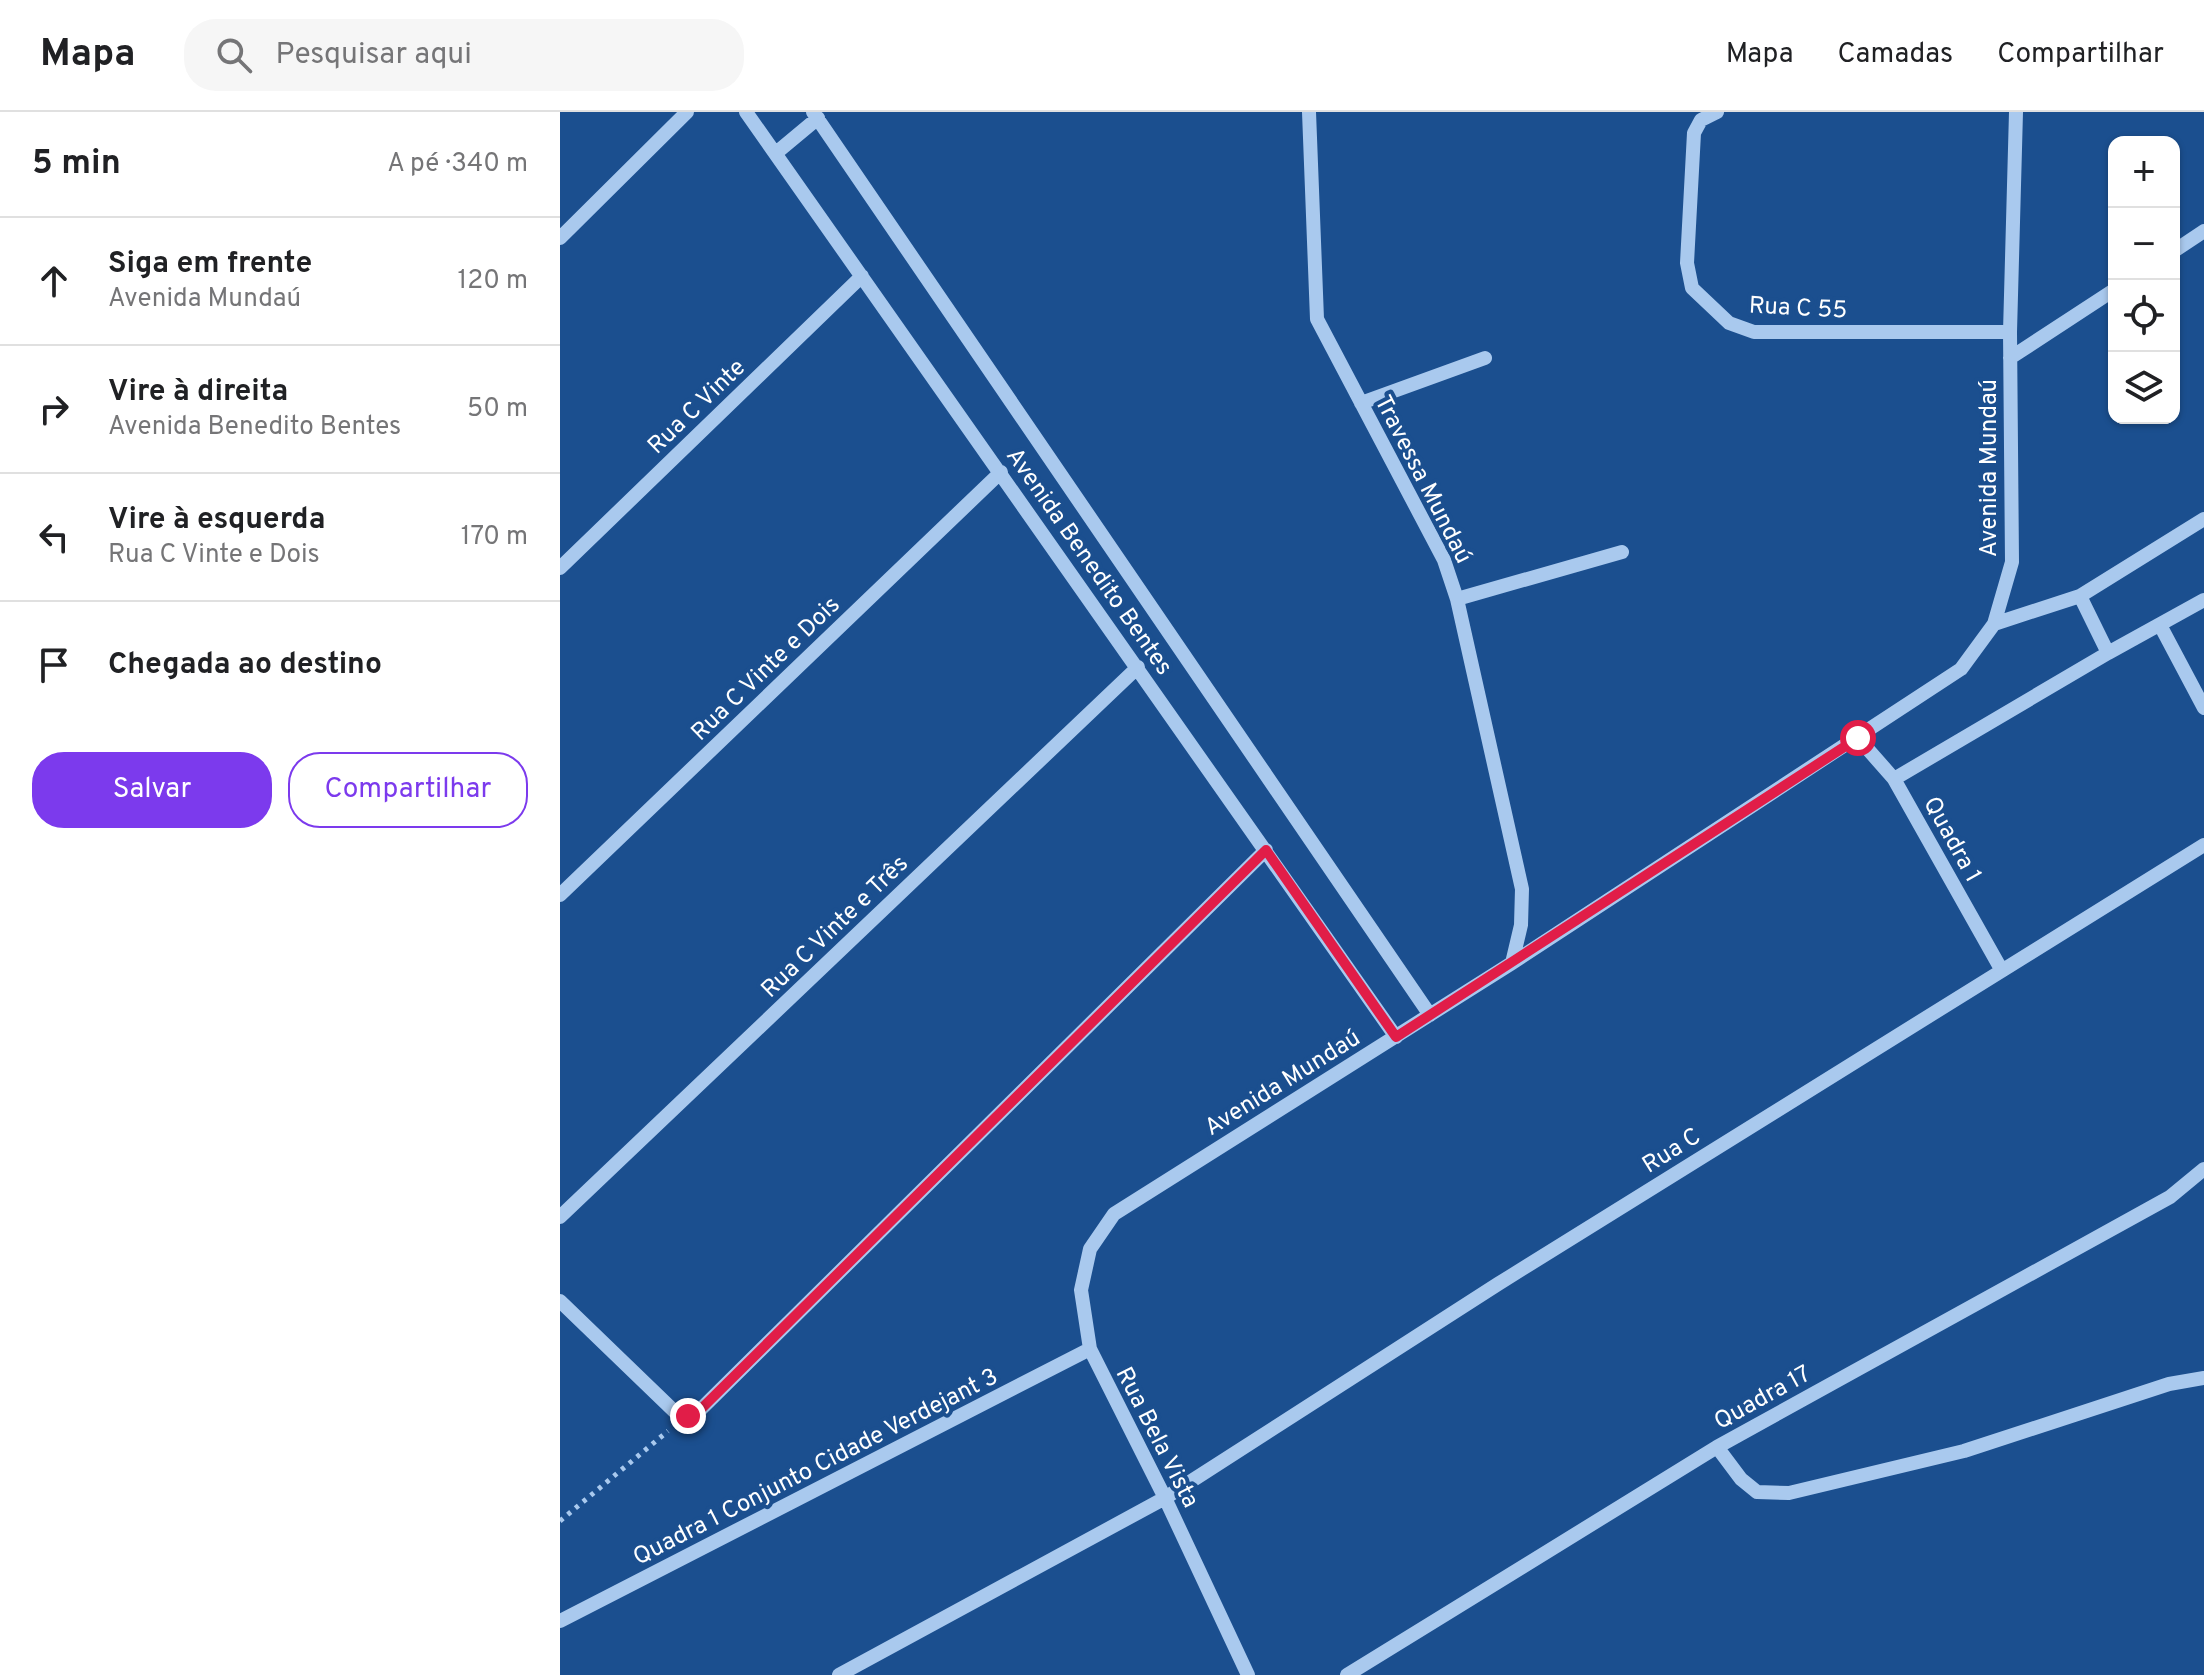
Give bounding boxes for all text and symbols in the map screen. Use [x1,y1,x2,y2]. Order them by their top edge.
search box [184,19,744,91]
text: Mapa [40,31,136,80]
icon: search [212,33,256,77]
text: Pesquisar aqui [276,37,472,74]
text: Mapa [1726,37,1793,73]
text: Camadas [1837,37,1953,73]
text: Compartilhar [1997,37,2164,73]
map controls [2108,136,2180,424]
button: + [2108,136,2180,208]
text: 5 min [32,143,121,186]
text: A pé · 340 m [387,148,528,181]
button: − [2108,208,2180,280]
text: Siga em frente [108,246,312,283]
icon: ahead [32,259,76,303]
text: 120 m [458,265,528,298]
button: locate [2108,280,2180,352]
text: Avenida Mundaú [108,283,301,316]
street label: Rua C 55 [1748,291,1848,327]
button: layers [2108,352,2180,424]
street label: Rua C Vinte [642,353,753,461]
text: Vire à direita [108,374,288,411]
street label: Avenida Mundaú [1975,379,2005,557]
icon: right [32,387,76,431]
street label: Travessa Mundaú [1367,391,1478,569]
text: 50 m [467,393,528,426]
text: Avenida Benedito Bentes [108,411,401,444]
street label: Avenida Benedito Bentes [998,443,1178,682]
text: Vire à esquerda [108,502,325,539]
icon: left [32,515,76,559]
text: 170 m [461,521,528,554]
text: Rua C Vinte e Dois [108,539,320,572]
street label: Rua C Vinte e Dois [686,591,847,748]
icon: arrive [32,643,76,687]
text: Chegada ao destino [108,647,382,684]
route start [1840,720,1876,756]
button: Salvar [32,752,272,828]
button: Compartilhar [288,752,528,828]
street label: Quadra 1 [1915,792,1987,888]
street label: Rua C Vinte e Três [756,850,915,1005]
street label: Avenida Mundaú [1200,1024,1367,1144]
street label: Rua C [1637,1122,1707,1181]
street label: Quadra 17 [1709,1360,1817,1438]
street label: Quadra 1 Conjunto Cidade Verdejant 3 [628,1362,1003,1573]
street label: Rua Bela Vista [1108,1362,1205,1513]
route end [670,1398,706,1434]

